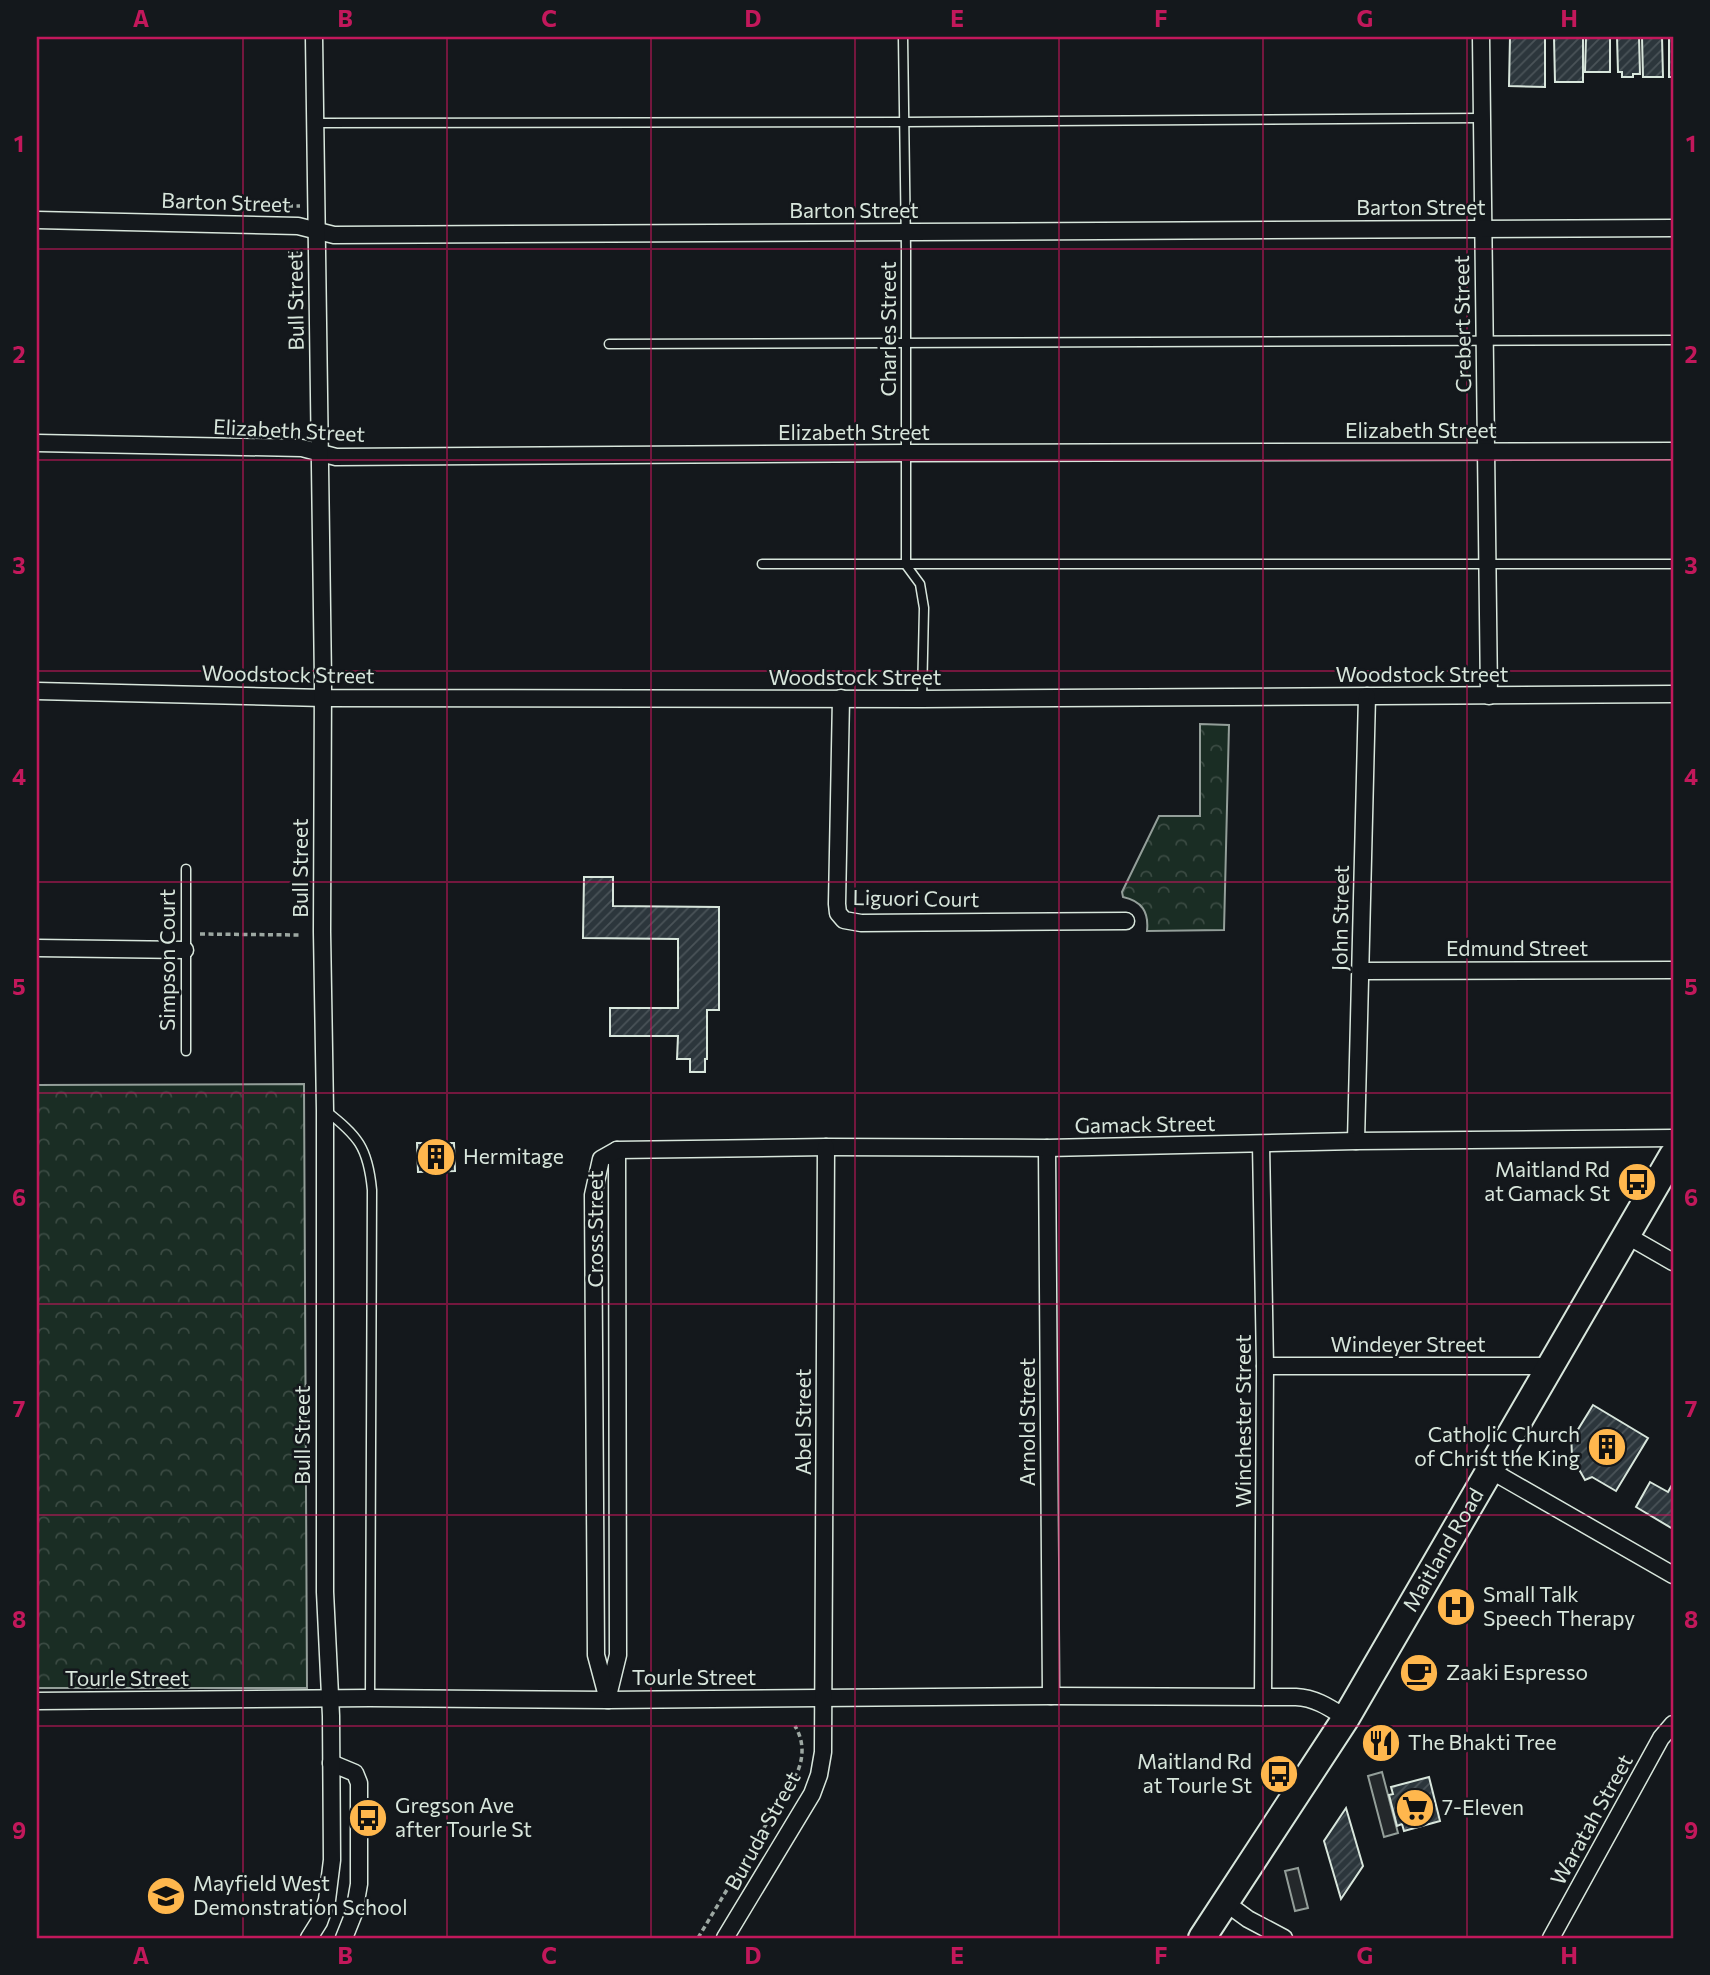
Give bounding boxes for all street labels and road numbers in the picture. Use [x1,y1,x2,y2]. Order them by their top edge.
street label: Barton Street [161,187,291,216]
street label: Barton Street [1356,194,1486,219]
street label: Barton Street [789,197,919,222]
street label: Bull Street [281,251,308,351]
street label: Crebert Street [1448,255,1475,393]
street label: Charles Street [875,261,900,397]
street label: Elizabeth Street [213,413,366,446]
street label: Elizabeth Street [1345,417,1497,442]
street label: Elizabeth Street [778,419,930,444]
street label: Woodstock Street [201,659,375,688]
street label: Woodstock Street [1336,661,1508,686]
street label: Woodstock Street [769,664,941,689]
street label: Bull Street [287,818,312,918]
street label: John Street [1326,865,1353,971]
street label: Liguori Court [853,884,980,911]
street label: Simpson Court [154,889,179,1031]
street label: Edmund Street [1446,935,1588,960]
street label: Gamack Street [1074,1110,1216,1137]
street label: Cross Street [582,1170,607,1288]
street label: Windeyer Street [1330,1331,1486,1356]
street label: Winchester Street [1230,1334,1255,1508]
street label: Arnold Street [1014,1358,1039,1486]
street label: Abel Street [790,1369,815,1475]
street label: Bull Street [289,1385,314,1485]
street label: Maitland Road [1397,1483,1488,1616]
street label: Tourle Street [632,1664,756,1689]
street label: Tourle Street [65,1665,189,1690]
street label: Waratah Street [1544,1750,1637,1889]
street label: Buruda Street [719,1767,805,1894]

